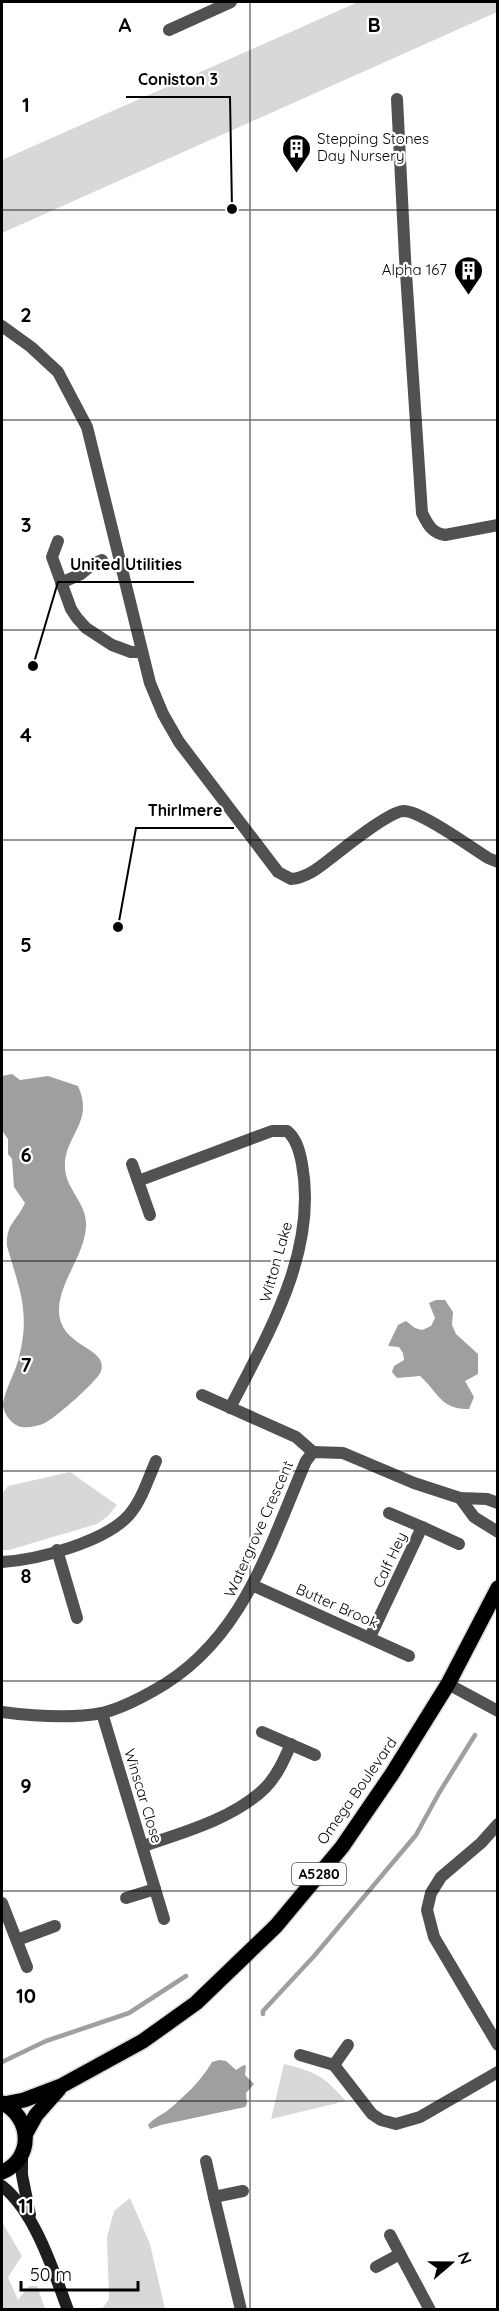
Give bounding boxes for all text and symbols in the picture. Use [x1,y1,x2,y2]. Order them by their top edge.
text: A [119,12,132,37]
text: B [367,12,381,37]
callout: Coniston 3 [126,63,230,97]
text: Coniston 3 [138,69,218,89]
text: 1 [22,92,30,117]
place label: Stepping Stones Day Nursery [317,129,429,165]
building icon: Stepping Stones Day Nursery [280,132,312,174]
building icon: Alpha 167 [452,254,484,296]
place label: Alpha 167 [382,260,447,279]
text: 2 [20,302,32,327]
text: 3 [21,512,31,537]
callout: United Utilities [58,548,194,582]
text: United Utilities [70,554,182,574]
text: 4 [20,722,32,747]
callout: Thirlmere [136,794,234,828]
text: Thirlmere [148,800,222,820]
text: 5 [20,932,32,957]
text: 6 [20,1142,32,1167]
street label: Witton Lake [255,1219,296,1304]
text: 7 [21,1352,32,1377]
street label: Watergrove Crescent [220,1458,297,1600]
street label: Calf Hey [368,1529,411,1591]
text: 8 [21,1563,32,1588]
street label: Butter Brook [293,1579,381,1632]
street label: Omega Boulevard [312,1733,401,1848]
street label: Winscar Close [120,1746,167,1845]
text: 9 [20,1773,32,1798]
road number: A5280 [292,1863,346,1885]
text: 10 [16,1983,36,2008]
text: 11 [18,2193,34,2218]
north arrow [421,2233,481,2293]
text: N [454,2249,477,2267]
scale bar [21,2254,138,2292]
text: 50 m [30,2263,72,2286]

